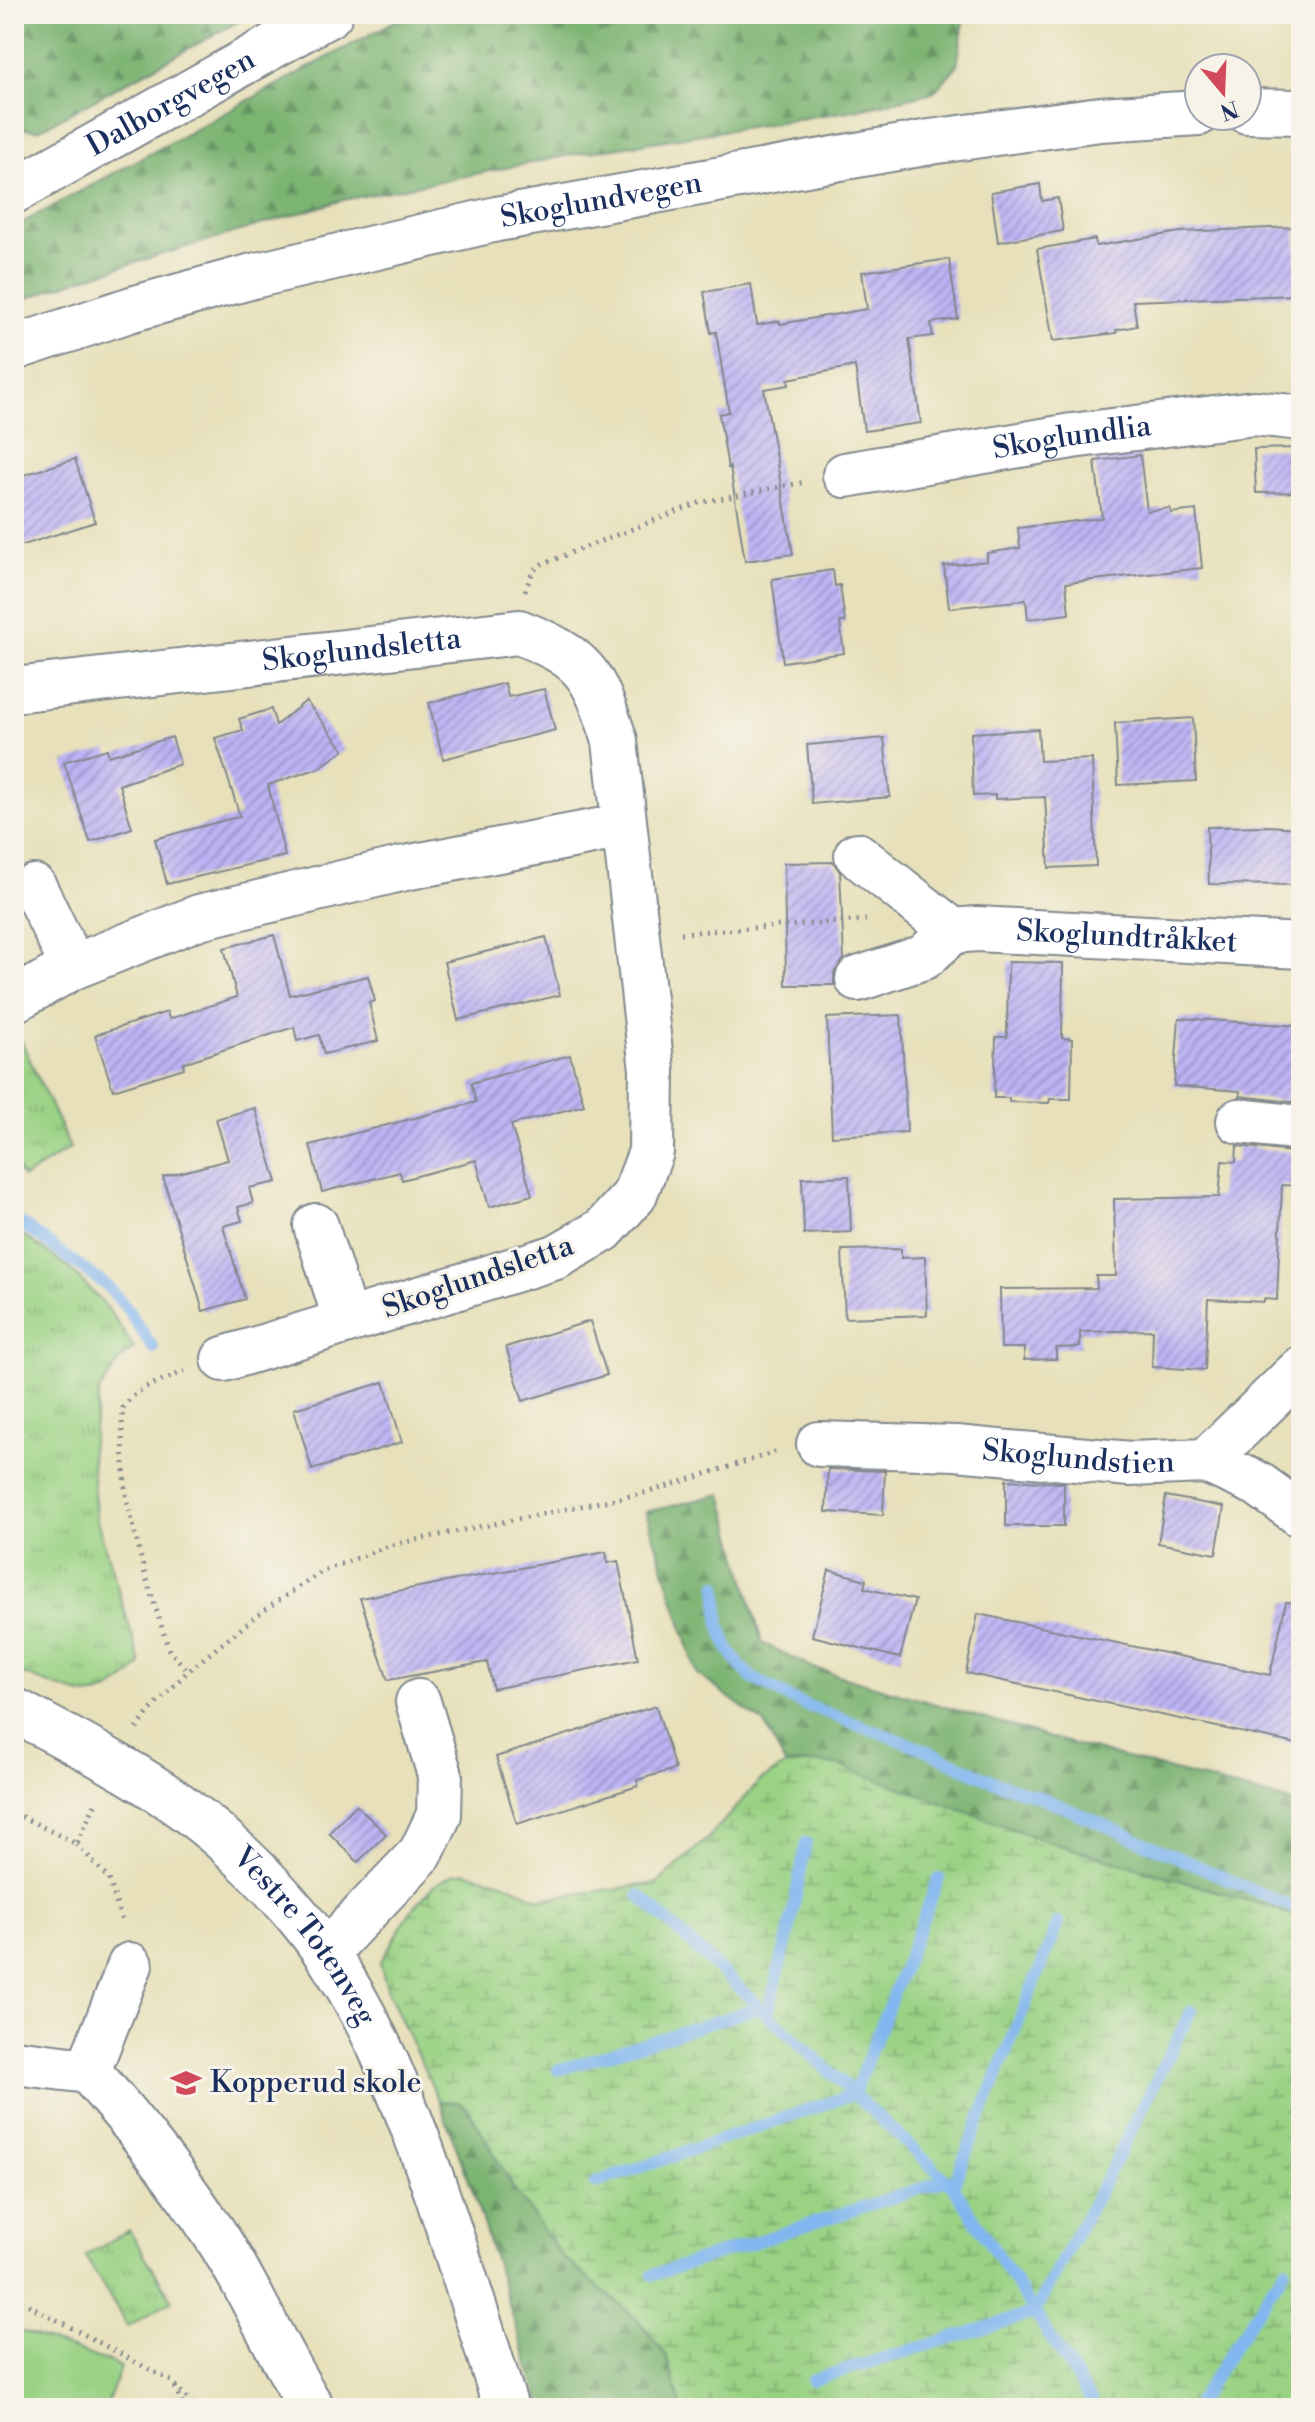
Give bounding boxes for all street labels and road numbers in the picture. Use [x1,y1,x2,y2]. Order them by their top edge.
street label: Dalborgvegen [80,41,262,165]
street label: Skoglundvegen [497,164,705,237]
street label: Skoglundlia [990,407,1154,468]
street label: Skoglundsletta [260,620,464,680]
street label: Skoglundtråkket [1015,912,1239,962]
street label: Skoglundsletta [377,1226,579,1328]
street label: Skoglundstien [981,1432,1175,1483]
street label: Vestre Totenveg [224,1838,385,2032]

